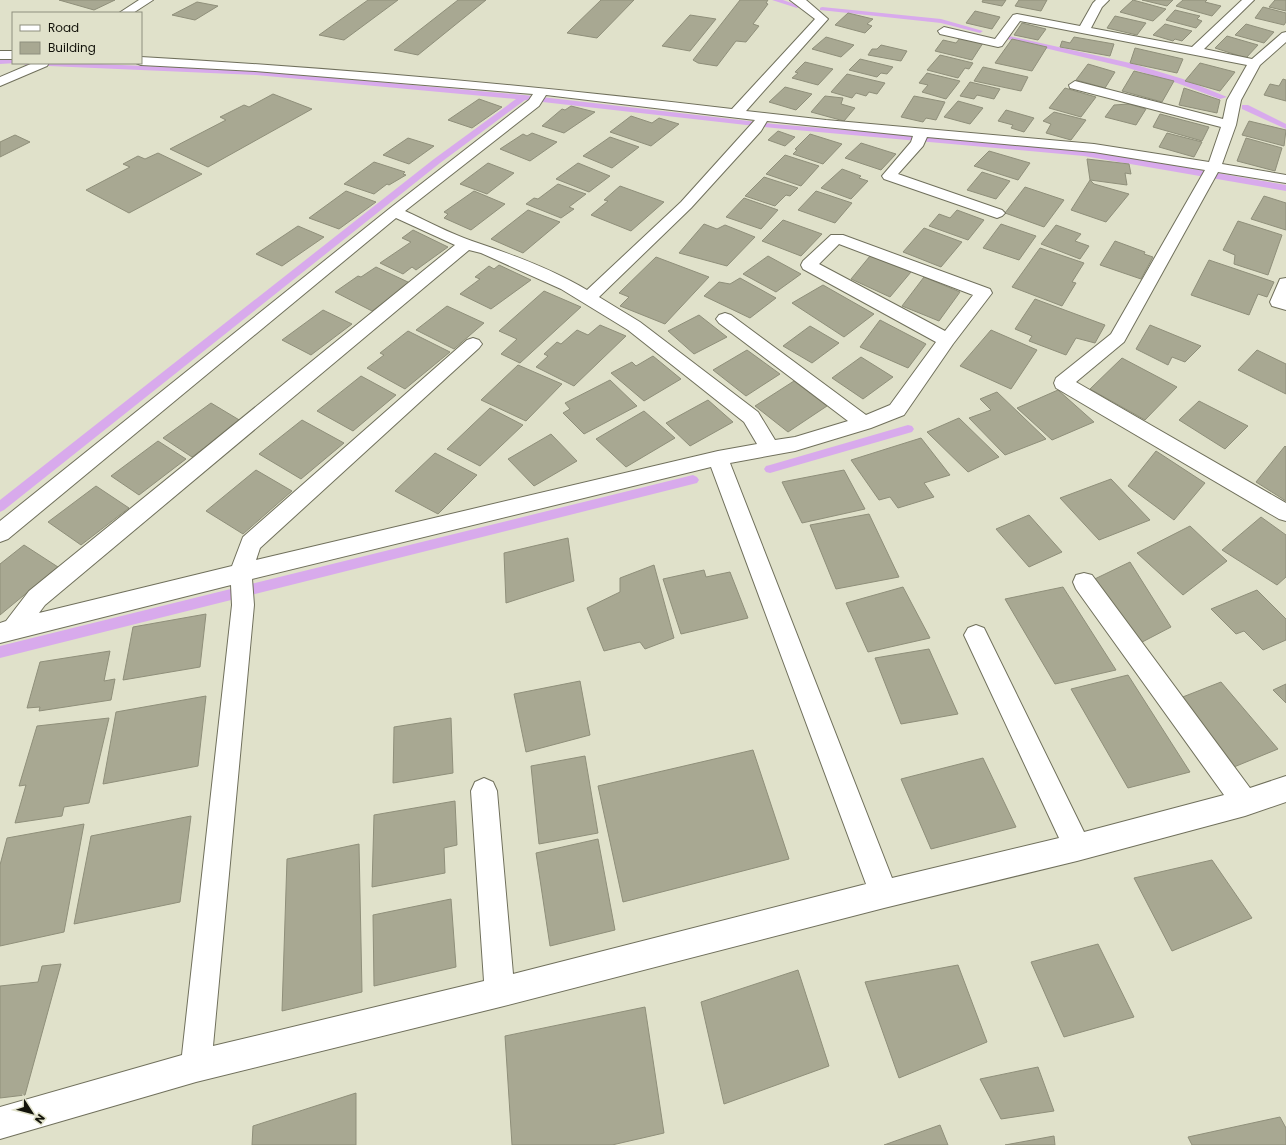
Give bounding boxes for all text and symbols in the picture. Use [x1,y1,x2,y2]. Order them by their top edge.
legend [12,12,142,64]
text: Road [48,19,79,36]
text: Building [48,39,96,56]
north arrow [12,1093,52,1133]
text: N [31,1111,49,1127]

